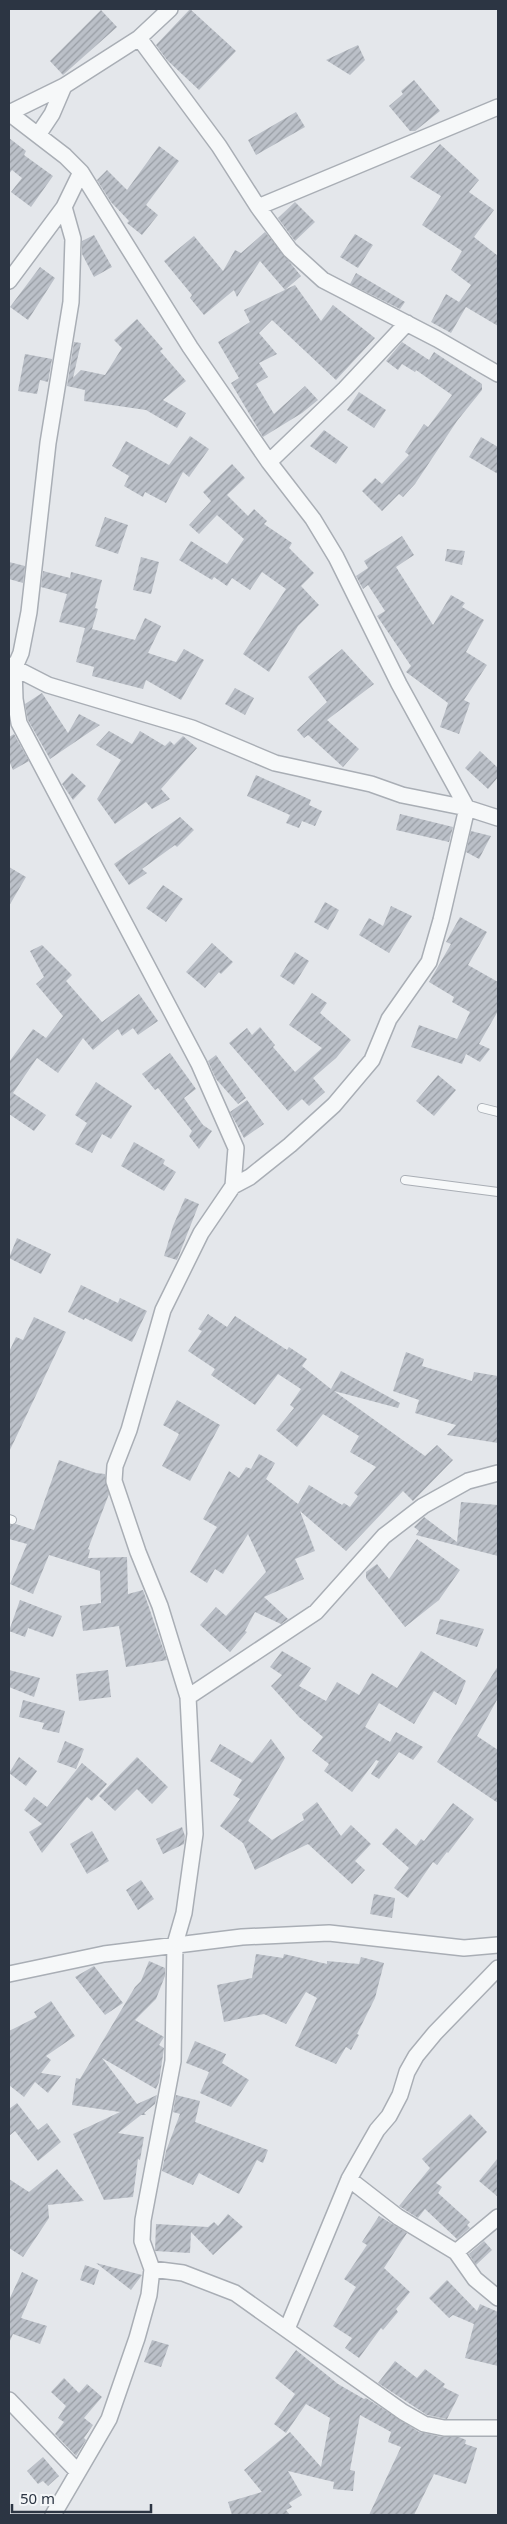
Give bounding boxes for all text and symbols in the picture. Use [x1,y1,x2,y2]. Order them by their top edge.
scale bar [12,2482,151,2514]
text: 50 m [20,2488,55,2508]

